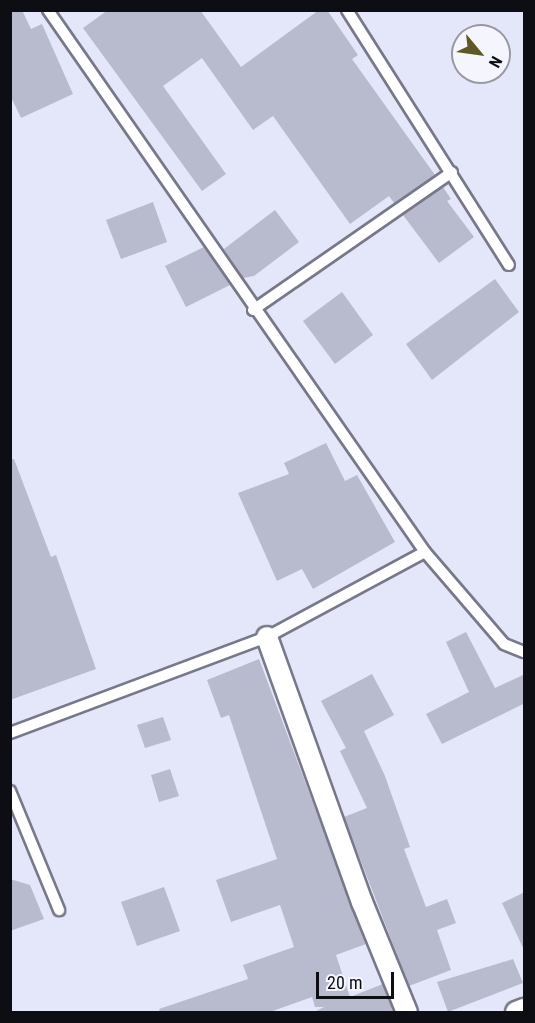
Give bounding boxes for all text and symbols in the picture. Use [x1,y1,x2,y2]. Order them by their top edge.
north arrow [451,24,511,84]
text: N [485,53,506,71]
scale bar [319,960,397,998]
text: 20 m [327,972,362,993]

